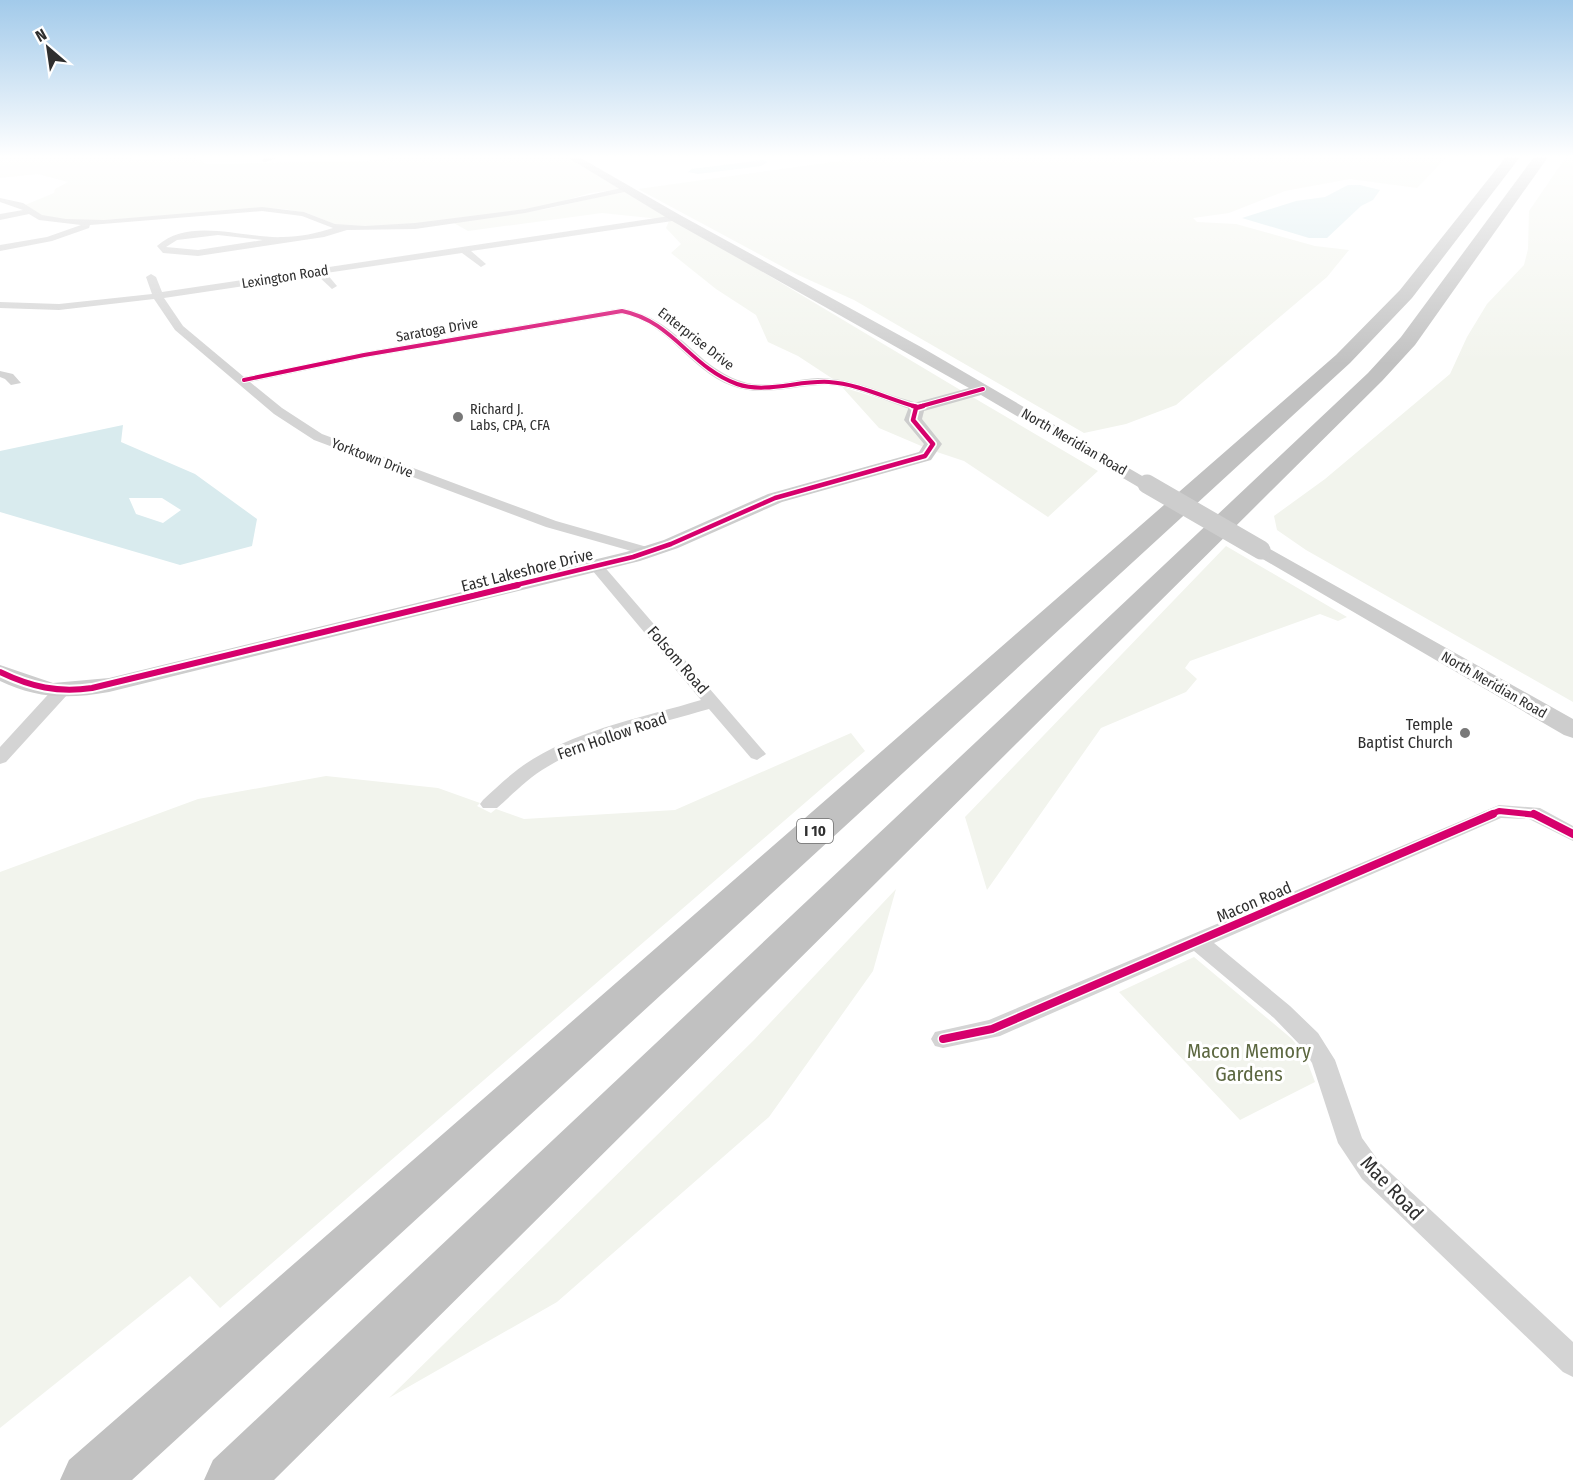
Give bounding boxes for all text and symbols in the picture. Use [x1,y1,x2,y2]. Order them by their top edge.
north arrow [18,18,78,78]
text: N [32,25,50,46]
street label: Lexington Road [240,262,330,292]
street label: Enterprise Drive [655,304,737,374]
street label: Saratoga Drive [395,314,479,346]
place label: Richard J. Labs, CPA, CFA [470,401,550,434]
street label: North Meridian Road [1018,405,1130,479]
marker: Richard J. Labs, CPA, CFA [451,410,465,424]
street label: Yorktown Drive [329,435,415,481]
street label: East Lakeshore Drive [459,544,595,596]
street label: Folsom Road [643,622,713,698]
street label: North Meridian Road [1438,648,1550,722]
street label: Fern Hollow Road [555,708,669,764]
place label: Temple Baptist Church [1358,715,1453,752]
marker: Temple Baptist Church [1458,726,1472,740]
road number: I 10 [797,819,833,843]
street label: Macon Road [1214,878,1294,926]
park label: Macon Memory Gardens [1187,1039,1311,1086]
street label: Mae Road [1356,1151,1428,1225]

